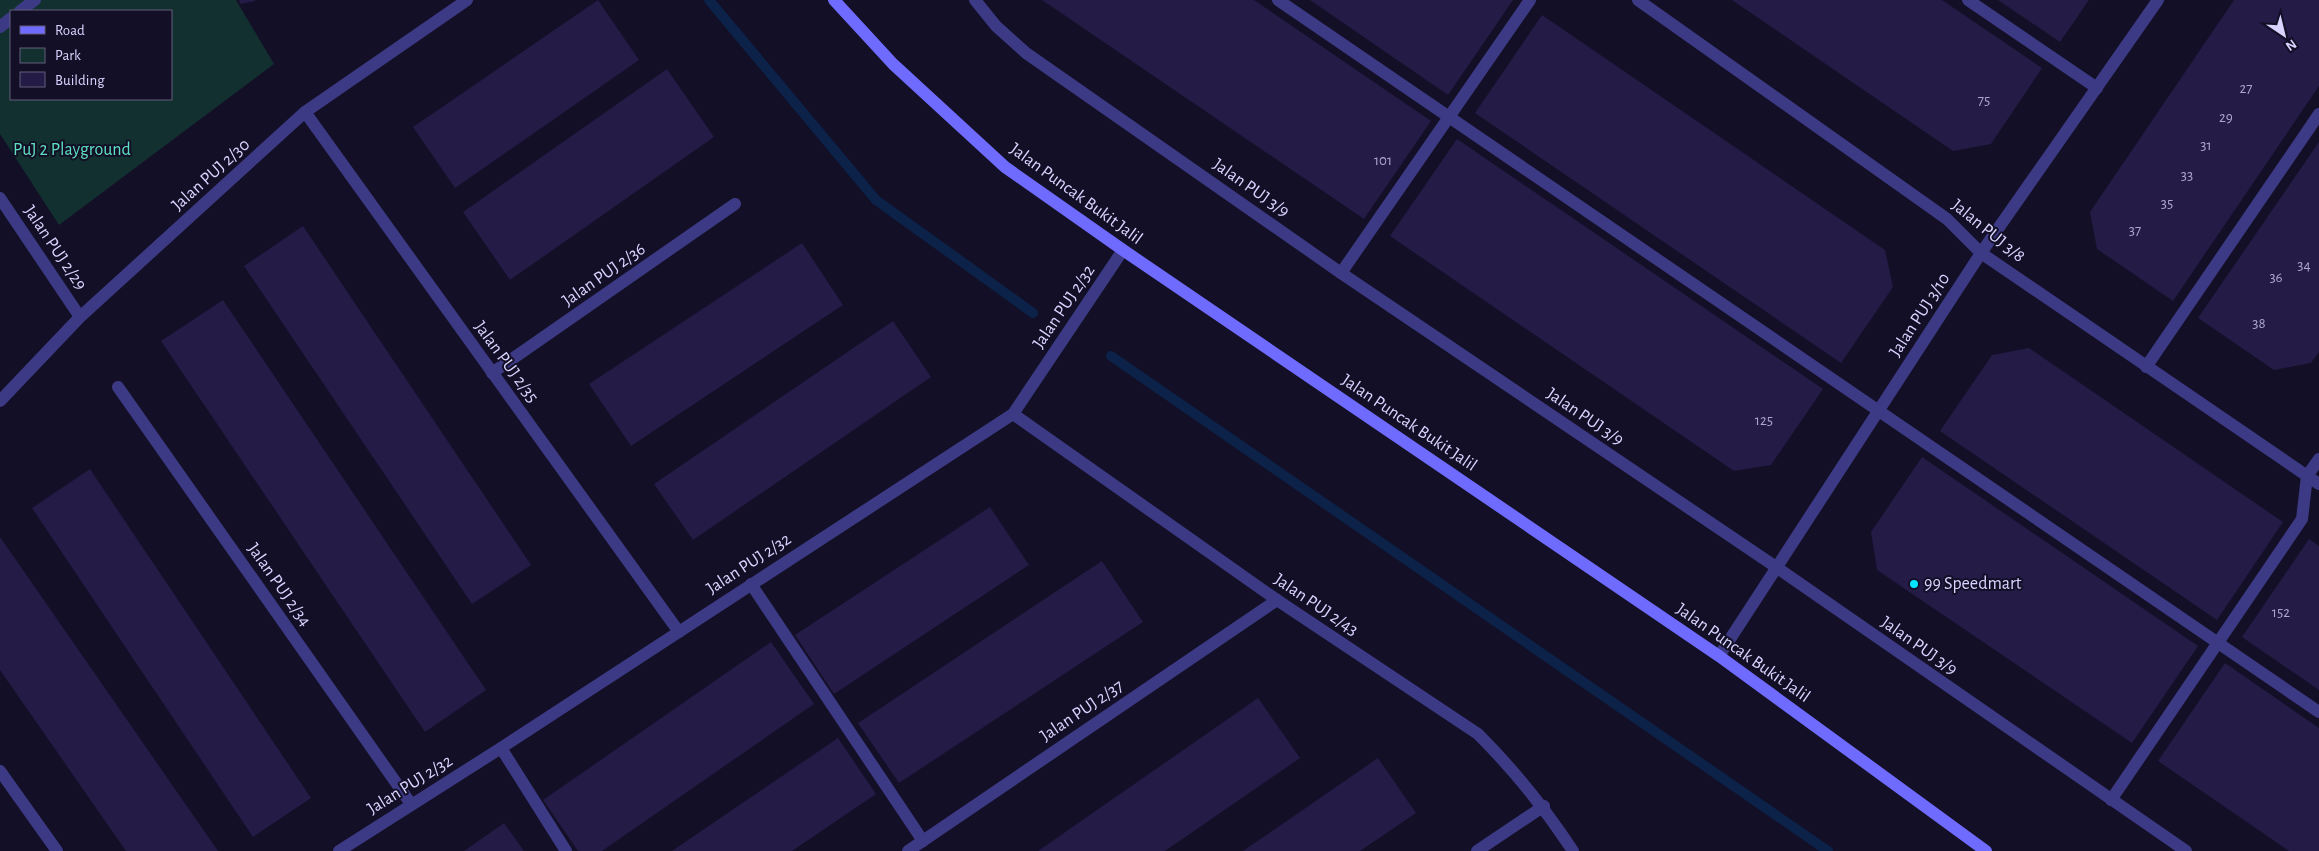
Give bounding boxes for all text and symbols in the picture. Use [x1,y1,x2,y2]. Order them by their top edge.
legend [10,10,172,100]
north arrow [2259,10,2309,60]
text: Road [55,23,85,38]
text: N [2283,36,2299,53]
text: Park [55,48,81,63]
text: Building [55,73,105,88]
house number: 27 [2239,81,2253,96]
house number: 75 [1978,93,1990,108]
house number: 29 [2219,110,2233,125]
street label: Jalan PUJ 2/30 [169,136,253,214]
house number: 31 [2200,138,2212,153]
street label: Jalan Puncak Bukit Jalil [1006,140,1146,248]
park label: PuJ 2 Playground [13,141,131,159]
house number: 101 [1374,153,1392,168]
street label: Jalan PUJ 3/9 [1210,155,1292,221]
house number: 33 [2181,168,2193,183]
street label: Jalan PUJ 3/8 [1948,196,2028,266]
house number: 35 [2161,196,2173,211]
street label: Jalan PUJ 2/29 [20,203,90,293]
house number: 37 [2129,223,2141,238]
street label: Jalan PUJ 2/36 [559,240,649,310]
house number: 34 [2297,258,2311,273]
street label: Jalan PUJ 2/32 [1030,262,1098,352]
street label: Jalan PUJ 3/10 [1886,270,1954,360]
house number: 36 [2269,270,2283,285]
house number: 38 [2252,316,2266,331]
street label: Jalan PUJ 2/35 [471,318,541,406]
street label: Jalan Puncak Bukit Jalil [1338,371,1480,475]
street label: Jalan PUJ 3/9 [1543,385,1627,449]
house number: 125 [1755,413,1773,428]
street label: Jalan PUJ 2/32 [704,530,794,598]
street label: Jalan PUJ 2/34 [244,540,314,630]
street label: Jalan PUJ 2/43 [1271,570,1361,640]
place label: 99 Speedmart [1924,575,2022,593]
marker: 99 Speedmart [1908,578,1920,590]
street label: Jalan Puncak Bukit Jalil [1673,600,1813,706]
house number: 152 [2272,605,2290,620]
street label: Jalan PUJ 3/9 [1878,613,1960,679]
street label: Jalan PUJ 2/37 [1037,677,1127,745]
street label: Jalan PUJ 2/32 [364,752,456,818]

